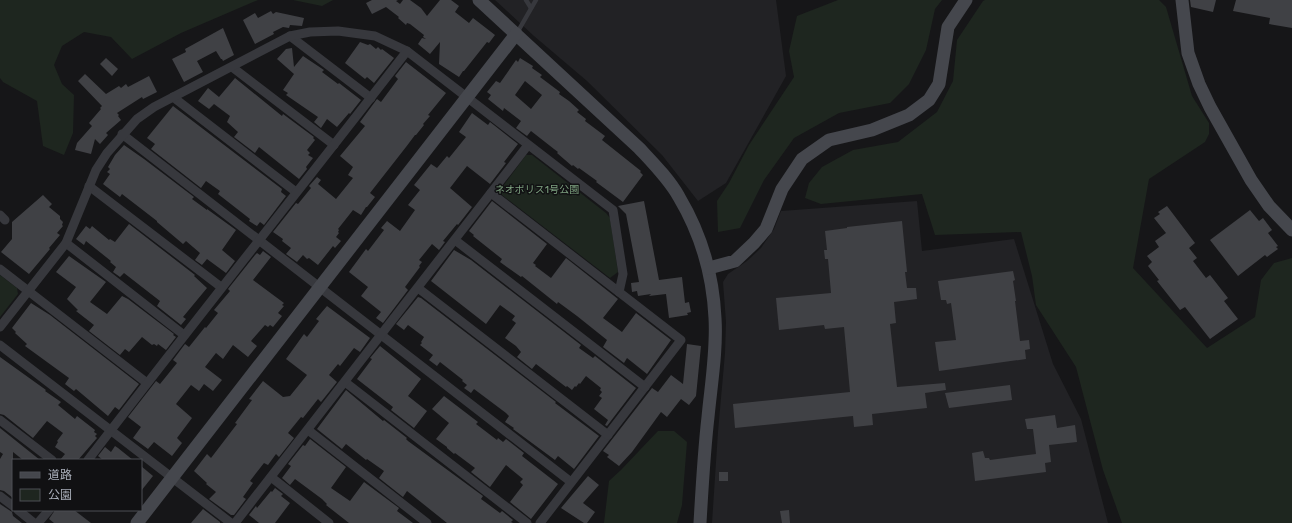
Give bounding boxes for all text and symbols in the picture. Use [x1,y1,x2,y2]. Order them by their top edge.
park label: ネオポリス1号公園 [495,184,579,196]
legend [12,459,142,511]
text: 道路 [48,468,72,482]
text: 公園 [48,488,72,502]

